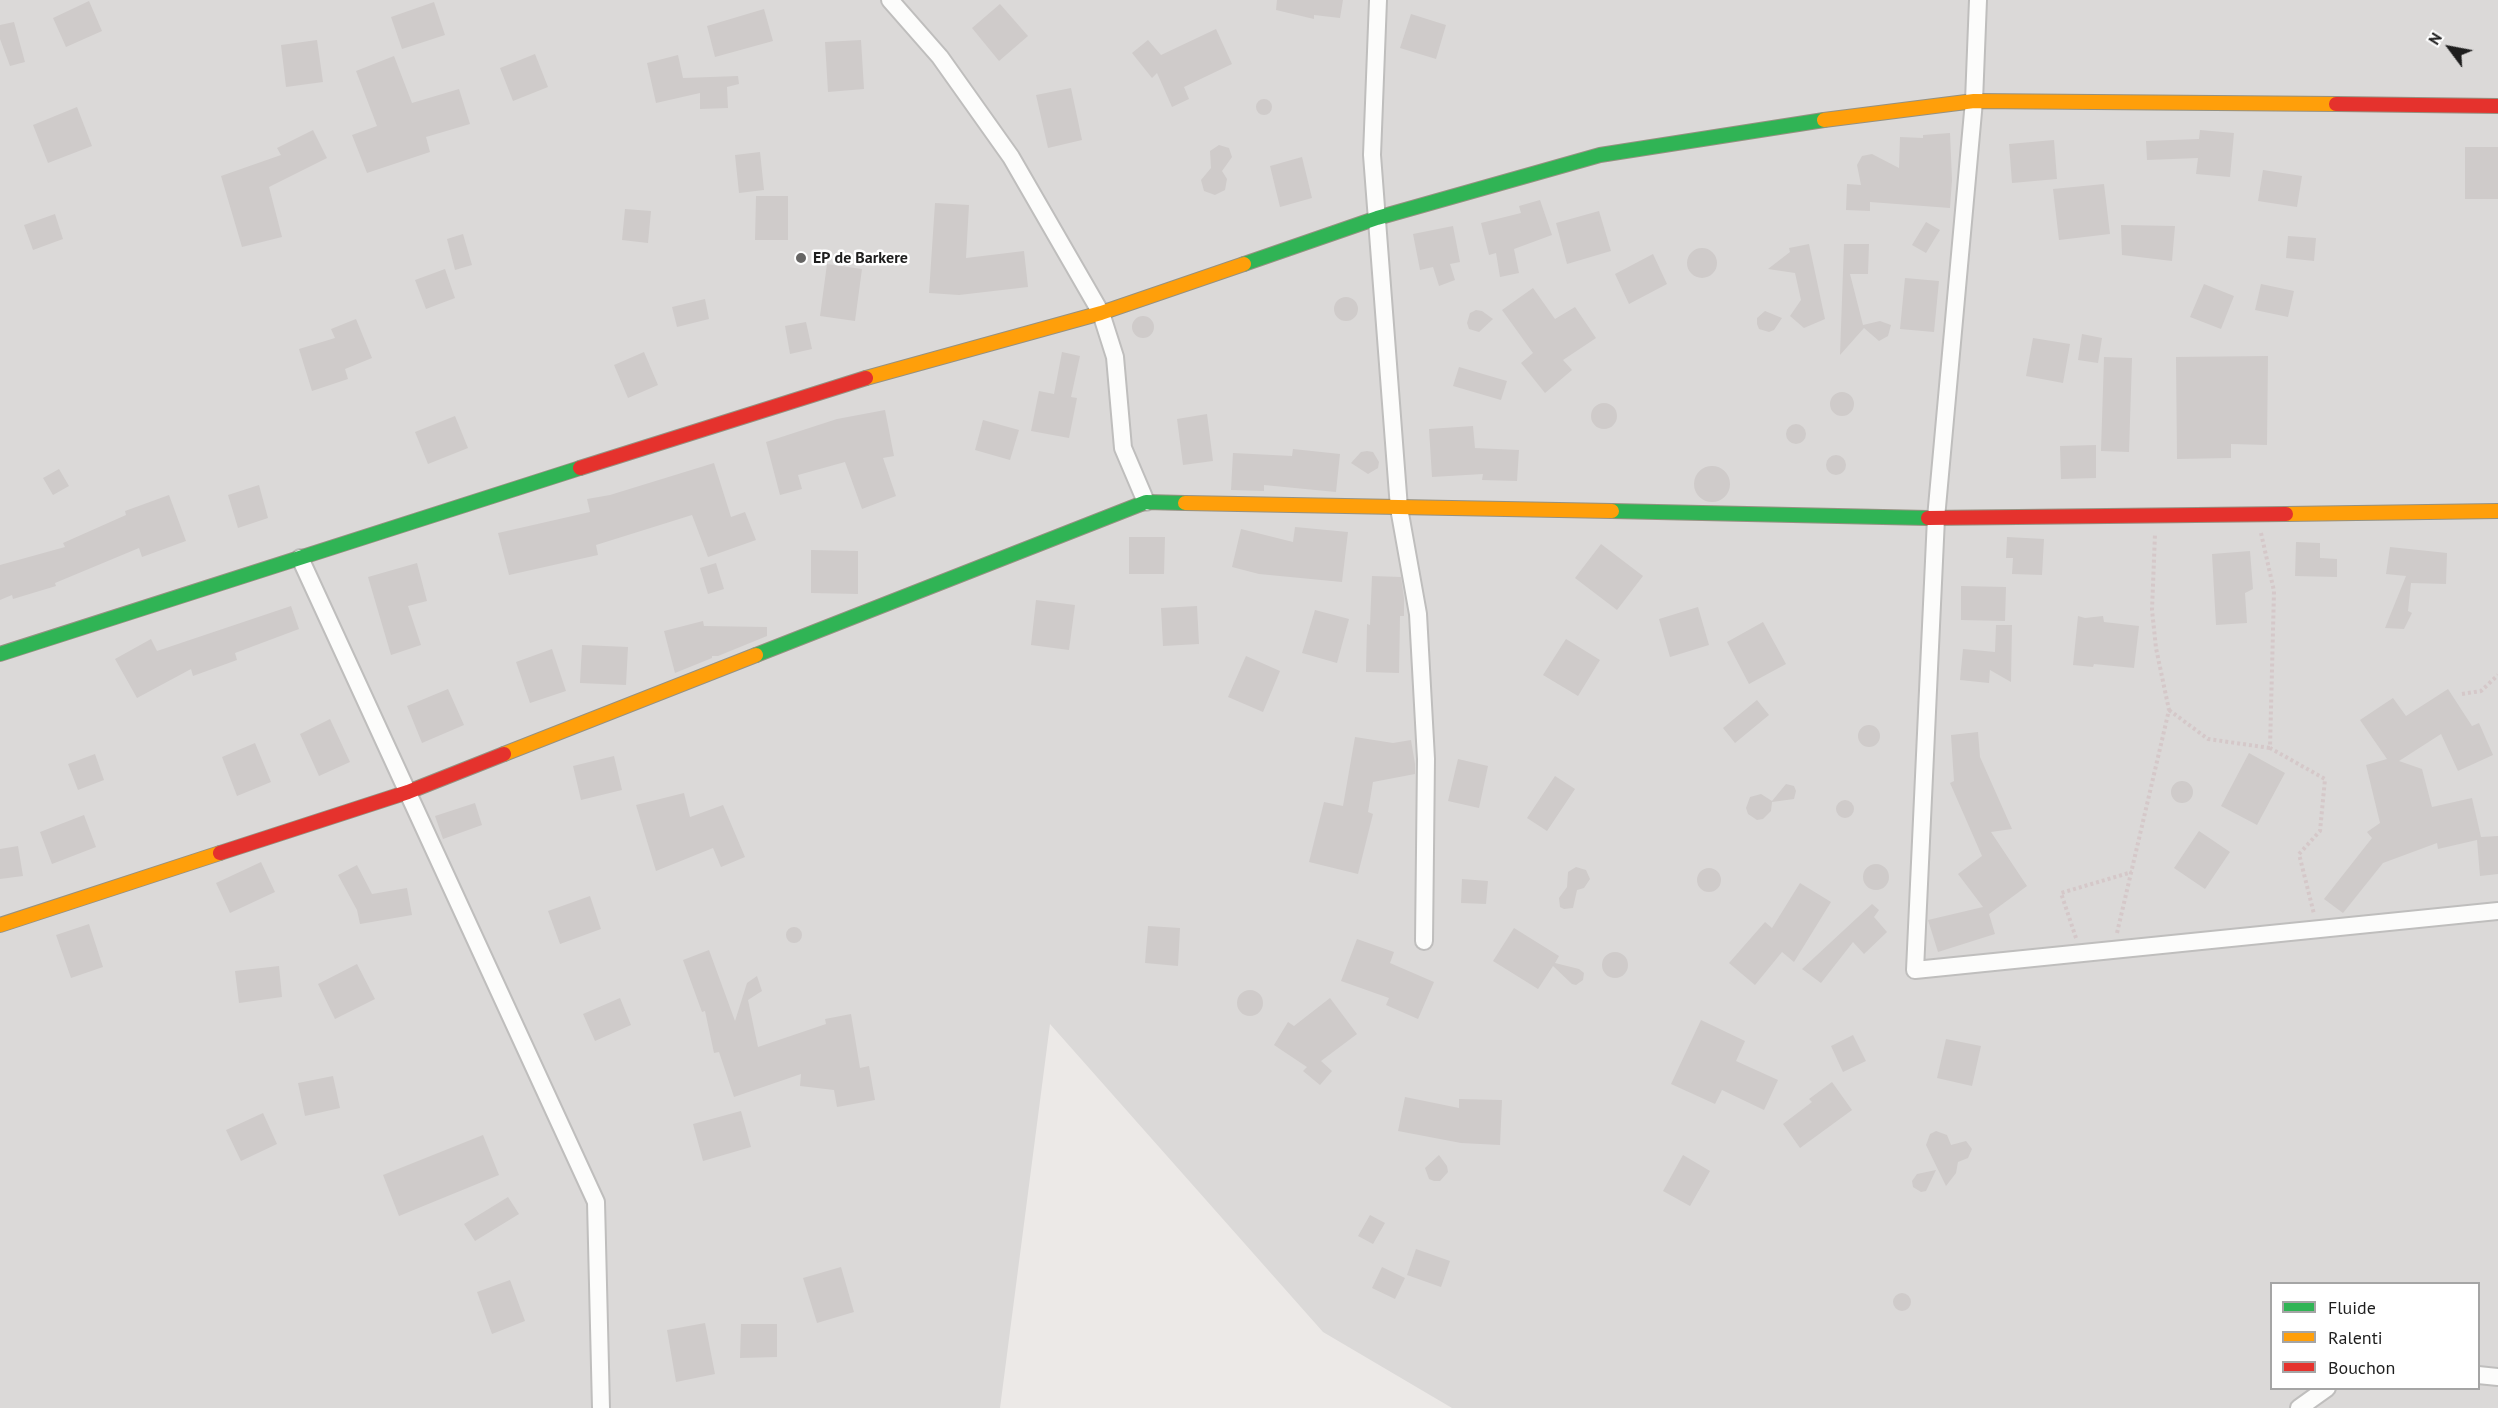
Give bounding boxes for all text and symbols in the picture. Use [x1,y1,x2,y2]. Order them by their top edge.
north arrow [2420,18,2480,78]
text: N [2423,29,2446,48]
place label: EP de Barkere [813,248,908,268]
marker: EP de Barkere [794,251,808,265]
legend [2270,1282,2480,1390]
text: Fluide [2328,1296,2376,1319]
text: Ralenti [2328,1326,2383,1349]
text: Bouchon [2328,1356,2395,1379]

